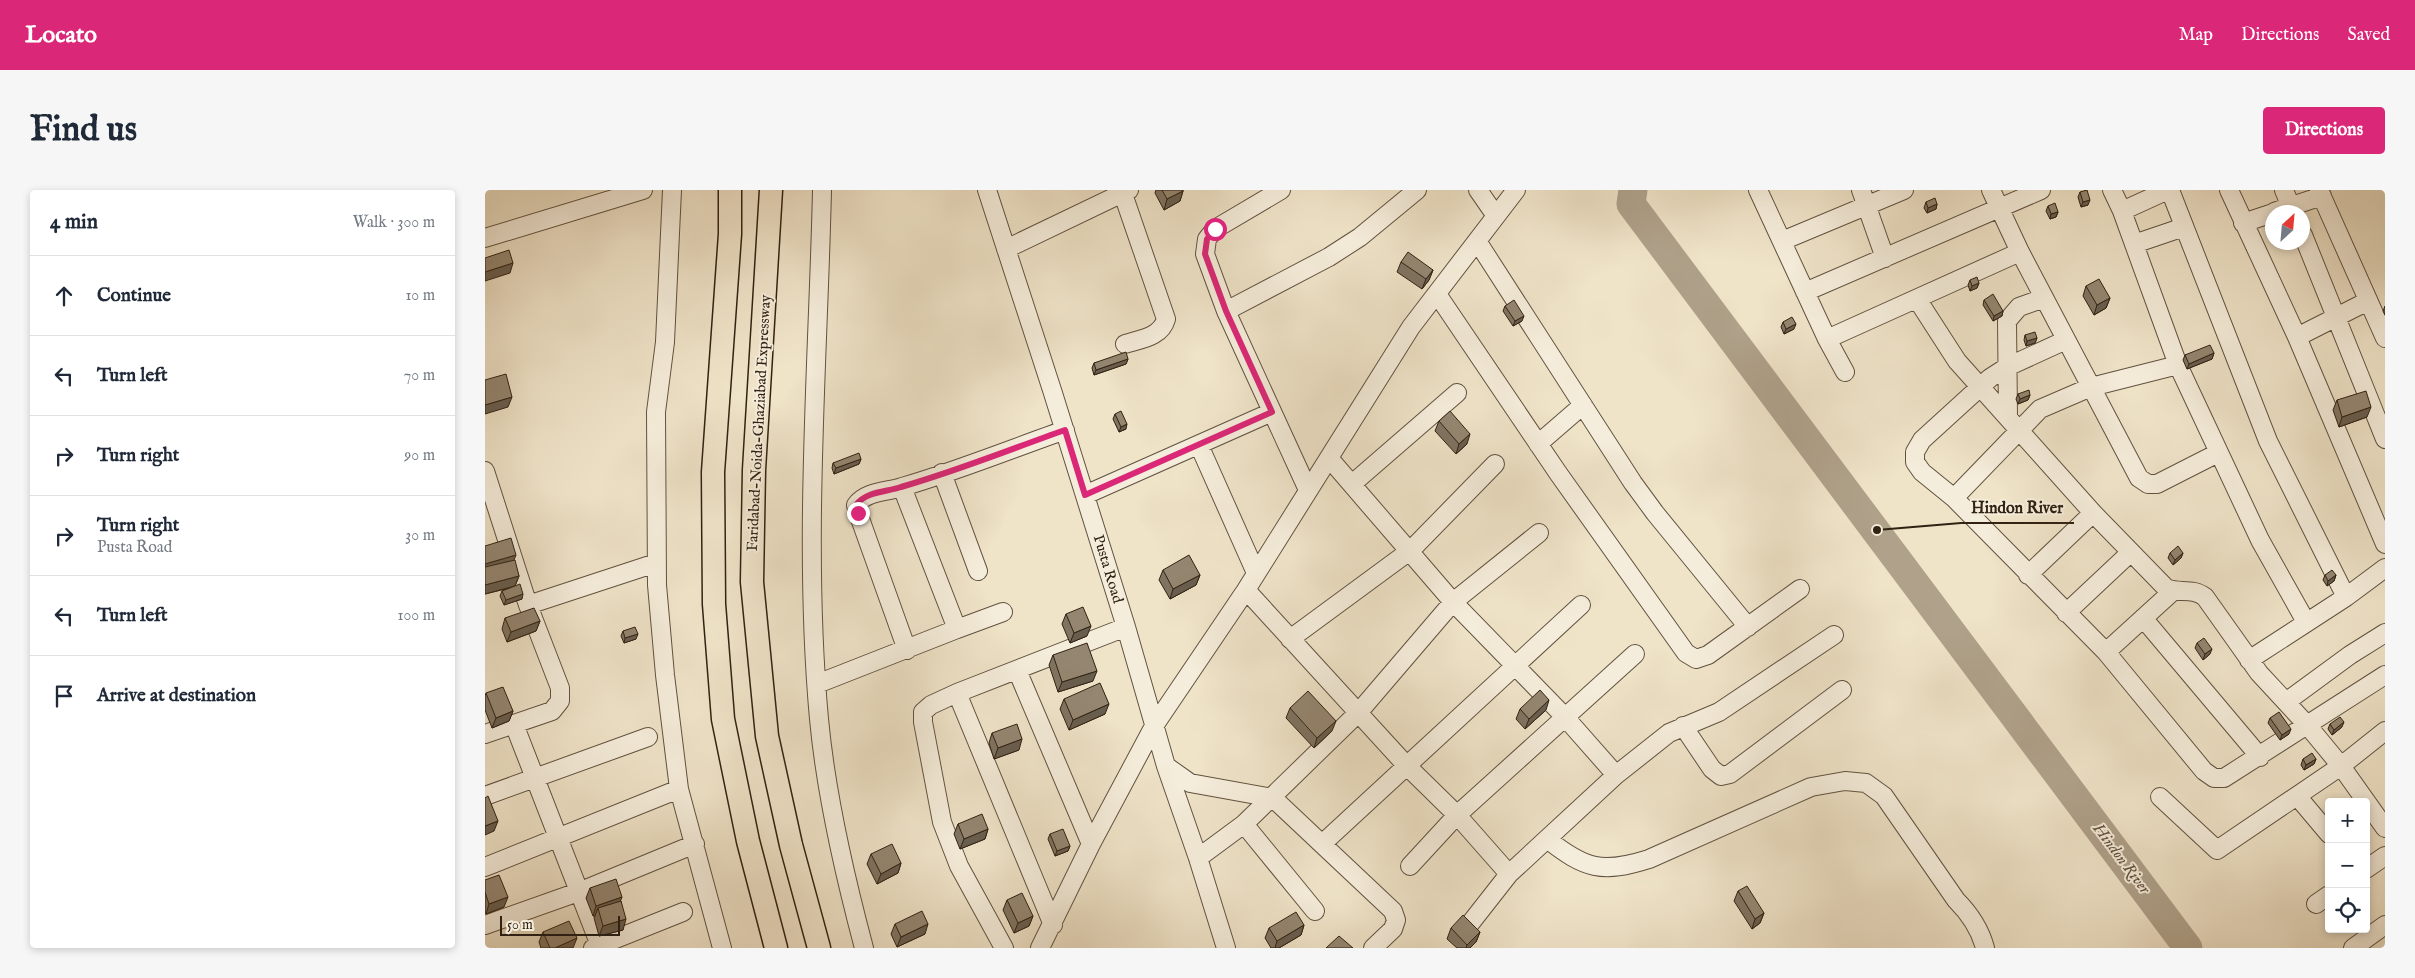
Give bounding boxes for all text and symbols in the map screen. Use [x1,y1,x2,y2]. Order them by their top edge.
text: Locato [25,20,97,51]
text: Map [2179,24,2213,47]
text: Directions [2241,24,2319,47]
text: Saved [2347,24,2390,47]
button: Directions [2263,107,2385,154]
text: Find us [30,108,137,153]
north arrow [2265,205,2310,250]
text: 4 min [50,209,98,236]
text: Walk · 300 m [353,213,435,233]
route start [1204,218,1227,241]
icon: ahead [50,282,78,310]
text: Continue [97,284,171,308]
text: 10 m [405,286,435,306]
street label: Faridabad-Noida-Ghaziabad Expressway [743,294,775,552]
icon: left [50,362,78,390]
text: Turn left [97,364,168,388]
text: 70 m [404,366,435,386]
icon: right [50,442,78,470]
text: Turn right [97,444,179,468]
text: 90 m [404,446,435,466]
callout: Hindon River [1961,492,2074,523]
text: Hindon River [1971,499,2063,519]
route end [847,502,870,525]
text: Turn right [97,514,179,538]
icon: right [50,522,78,550]
text: 30 m [405,526,435,546]
street label: Pusta Road [1089,532,1128,606]
text: Pusta Road [97,538,172,558]
icon: left [50,602,78,630]
text: Turn left [97,604,168,628]
text: 100 m [398,606,435,626]
icon: arrive [50,682,78,710]
text: Arrive at destination [97,684,256,708]
map controls [2325,798,2370,933]
button: + [2325,798,2370,843]
water label: Hindon River [2087,819,2155,900]
button: − [2325,843,2370,888]
button: locate [2325,888,2370,933]
scale bar [500,913,620,936]
text: 50 m [507,916,533,934]

